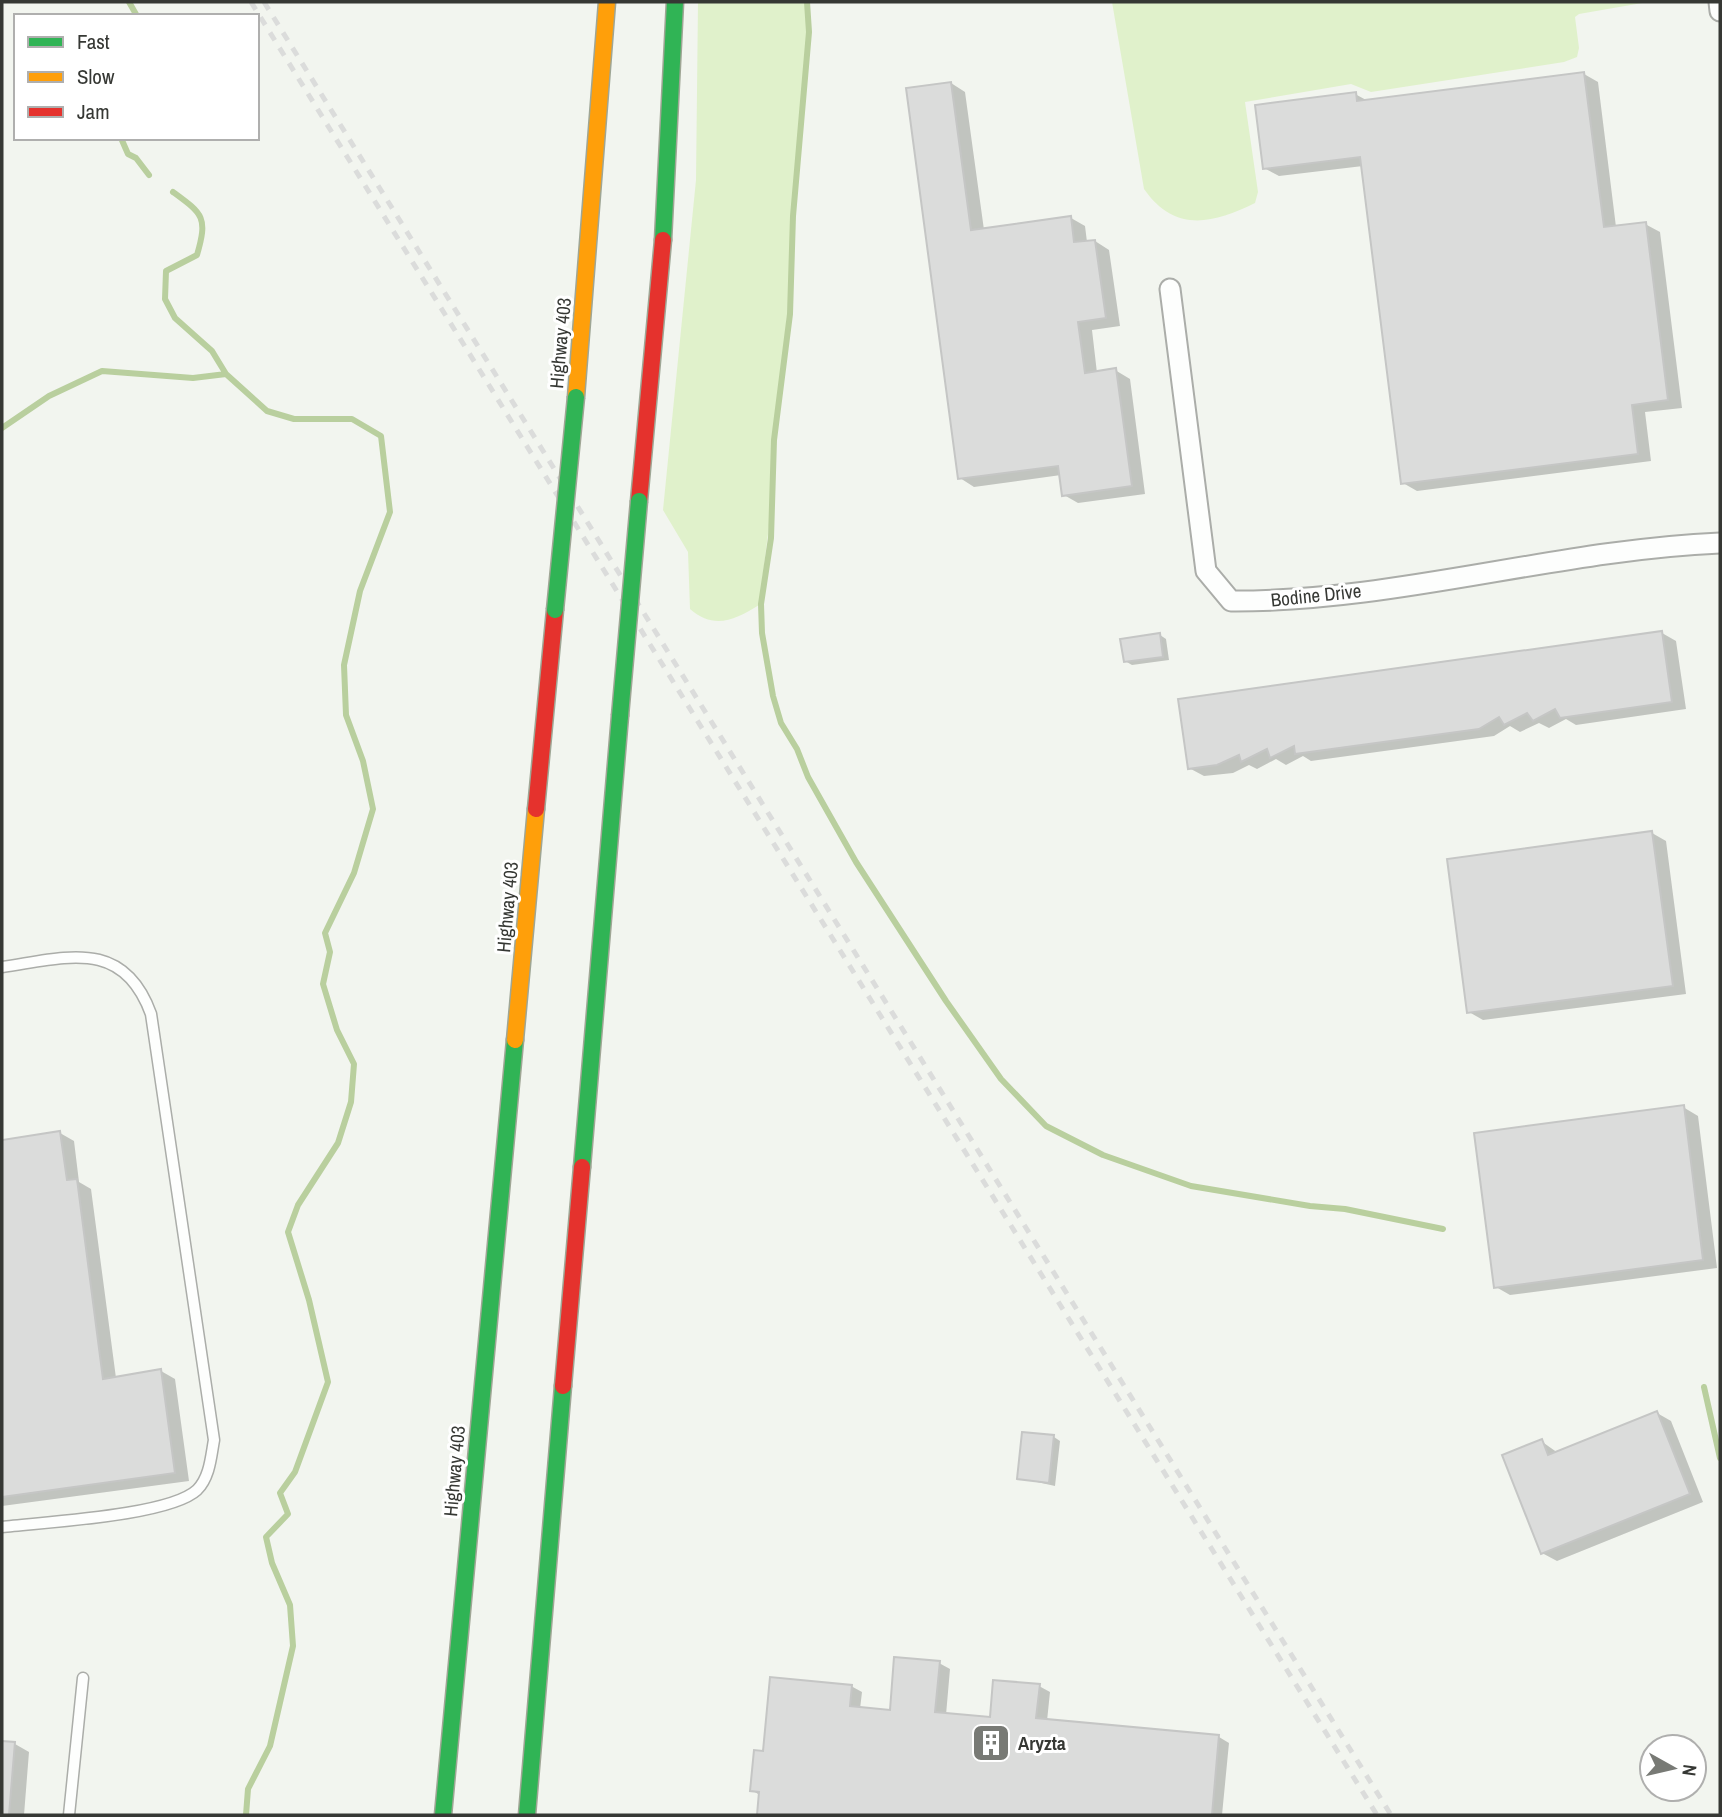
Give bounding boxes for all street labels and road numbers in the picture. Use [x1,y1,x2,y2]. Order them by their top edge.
street label: Highway 403 [543,297,577,389]
street label: Bodine Drive [1269,577,1363,613]
street label: Highway 403 [490,861,524,953]
street label: Highway 403 [437,1425,471,1517]

